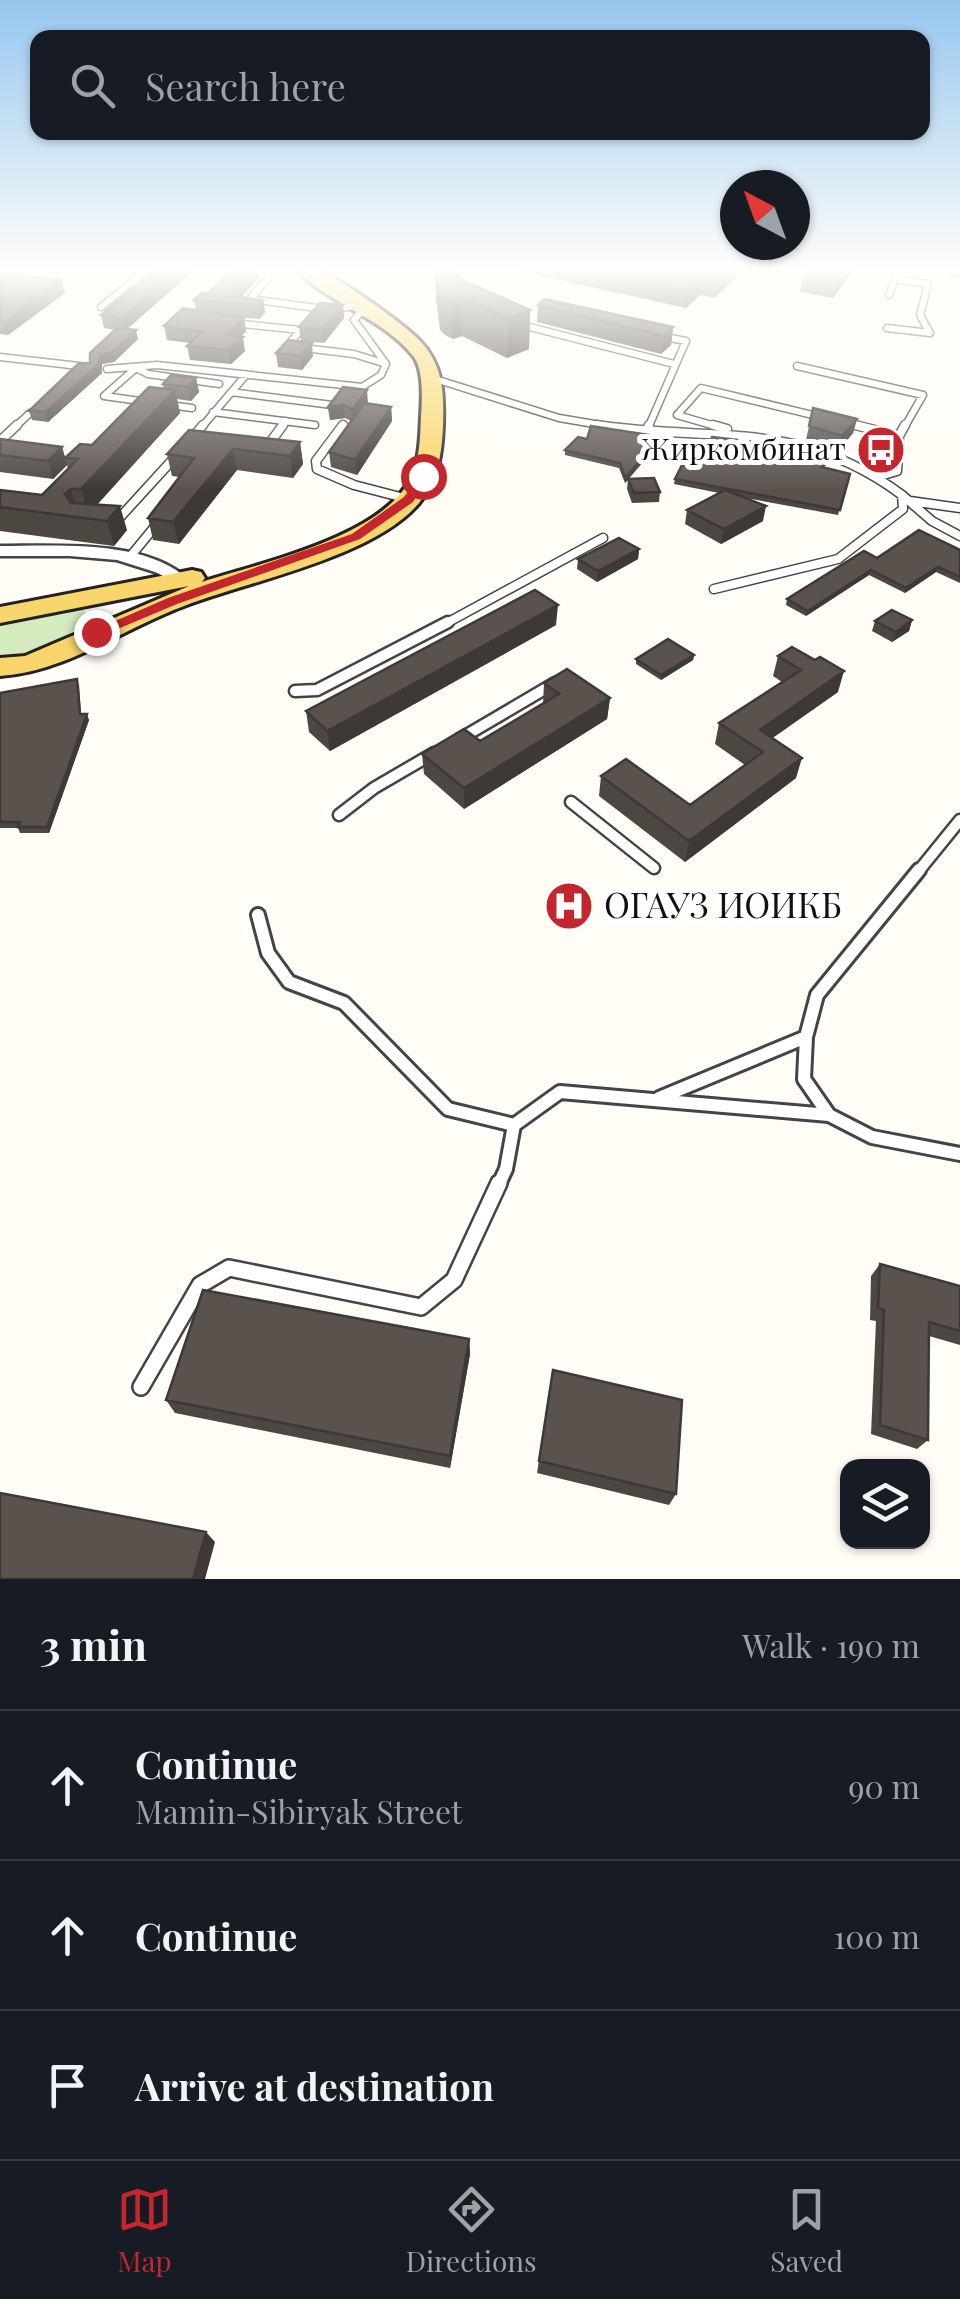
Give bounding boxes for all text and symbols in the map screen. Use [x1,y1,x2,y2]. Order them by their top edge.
search box [30,30,930,140]
icon: search [65,58,120,113]
text: Search here [145,60,346,111]
north arrow [720,170,810,260]
bus stop icon: Жиркомбинат [855,424,907,476]
place label: Жиркомбинат [641,428,846,468]
route start [401,454,447,500]
route end [74,610,120,656]
hospital icon: ОГАУЗ ИОИКБ [543,880,595,932]
place label: ОГАУЗ ИОИКБ [604,880,842,927]
map controls [840,1459,930,1549]
button: layers [840,1459,930,1549]
text: 3 min [40,1616,147,1672]
text: Walk · 190 m [742,1623,920,1666]
text: Continue [135,1738,297,1789]
icon: ahead [40,1758,95,1813]
text: 90 m [848,1764,920,1807]
text: Mamin-Sibiryak Street [135,1789,462,1832]
icon: ahead [40,1908,95,1963]
text: Continue [135,1910,297,1961]
text: 100 m [833,1914,920,1957]
icon: arrive [40,2058,95,2113]
text: Arrive at destination [135,2060,494,2111]
tab: Map [117,2182,172,2279]
tab: Directions [406,2182,537,2279]
tab: Saved [770,2182,843,2279]

